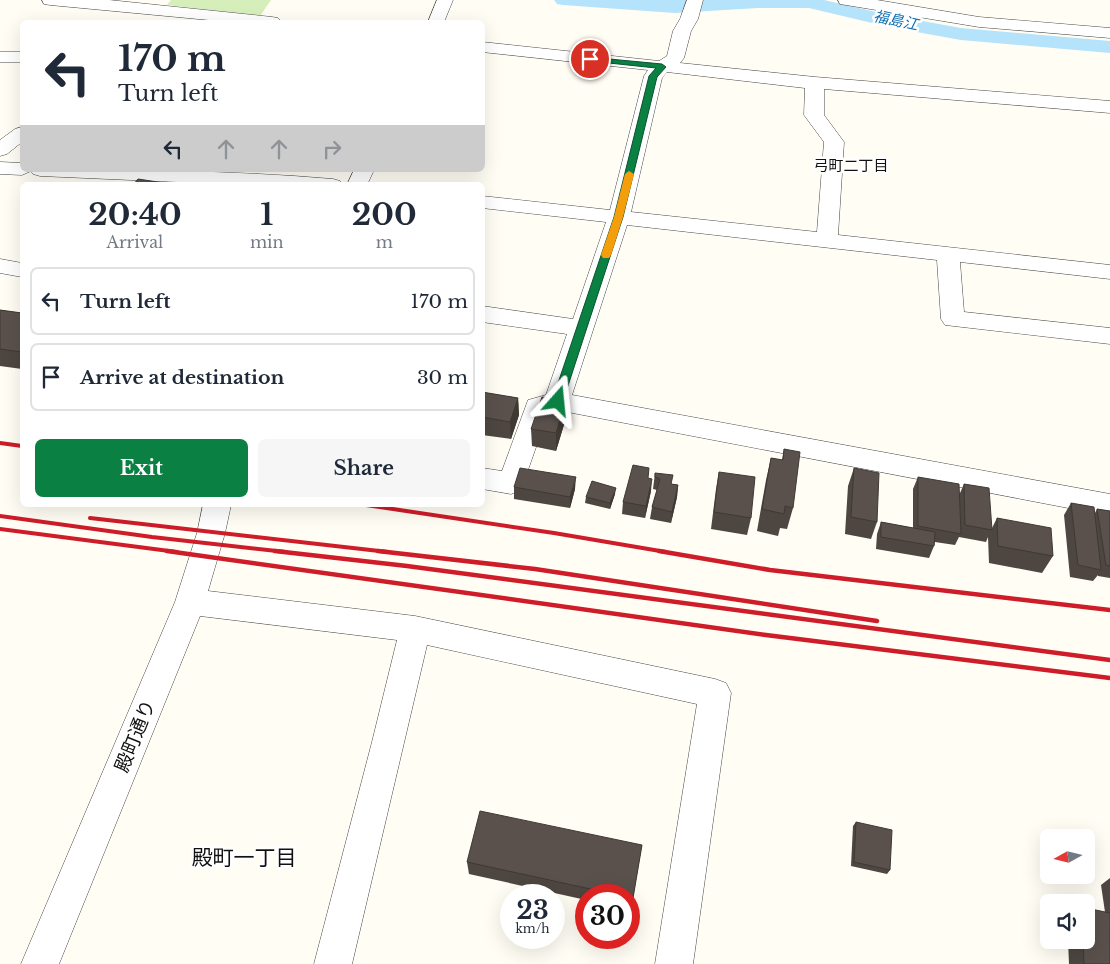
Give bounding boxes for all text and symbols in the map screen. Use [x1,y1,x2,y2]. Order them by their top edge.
water label: 福島江 [872,6,922,34]
text: 170 m [118,37,226,80]
pin [569,38,611,80]
icon: left [35,40,100,105]
icon: arrive [576,45,604,73]
text: Turn left [118,80,218,107]
icon: left [159,135,187,163]
icon: ahead [212,135,240,163]
icon: ahead [265,135,293,163]
icon: right [318,135,346,163]
district label: 弓町二丁目 [813,156,889,175]
text: 20:40 [88,196,182,233]
text: 1 [260,196,273,233]
text: 200 [352,196,417,233]
text: Arrival [107,232,163,252]
text: min [250,232,284,252]
text: m [376,232,393,252]
icon: left [37,287,65,315]
text: Turn left [80,290,171,313]
text: 170 m [411,290,468,313]
icon: arrive [37,363,65,391]
text: Arrive at destination [80,366,284,389]
text: 30 m [417,366,468,389]
position arrow [531,374,583,426]
button: Exit [35,439,248,497]
button: Share [258,439,470,497]
street label: 殿町通り [110,696,160,776]
north arrow [1040,829,1095,884]
map controls [1040,829,1095,949]
district label: 殿町一丁目 [192,845,297,871]
speed limit sign: 30 [575,884,640,949]
button: sound [1040,894,1095,949]
text: 23 [516,895,549,926]
text: km/h [515,921,550,936]

